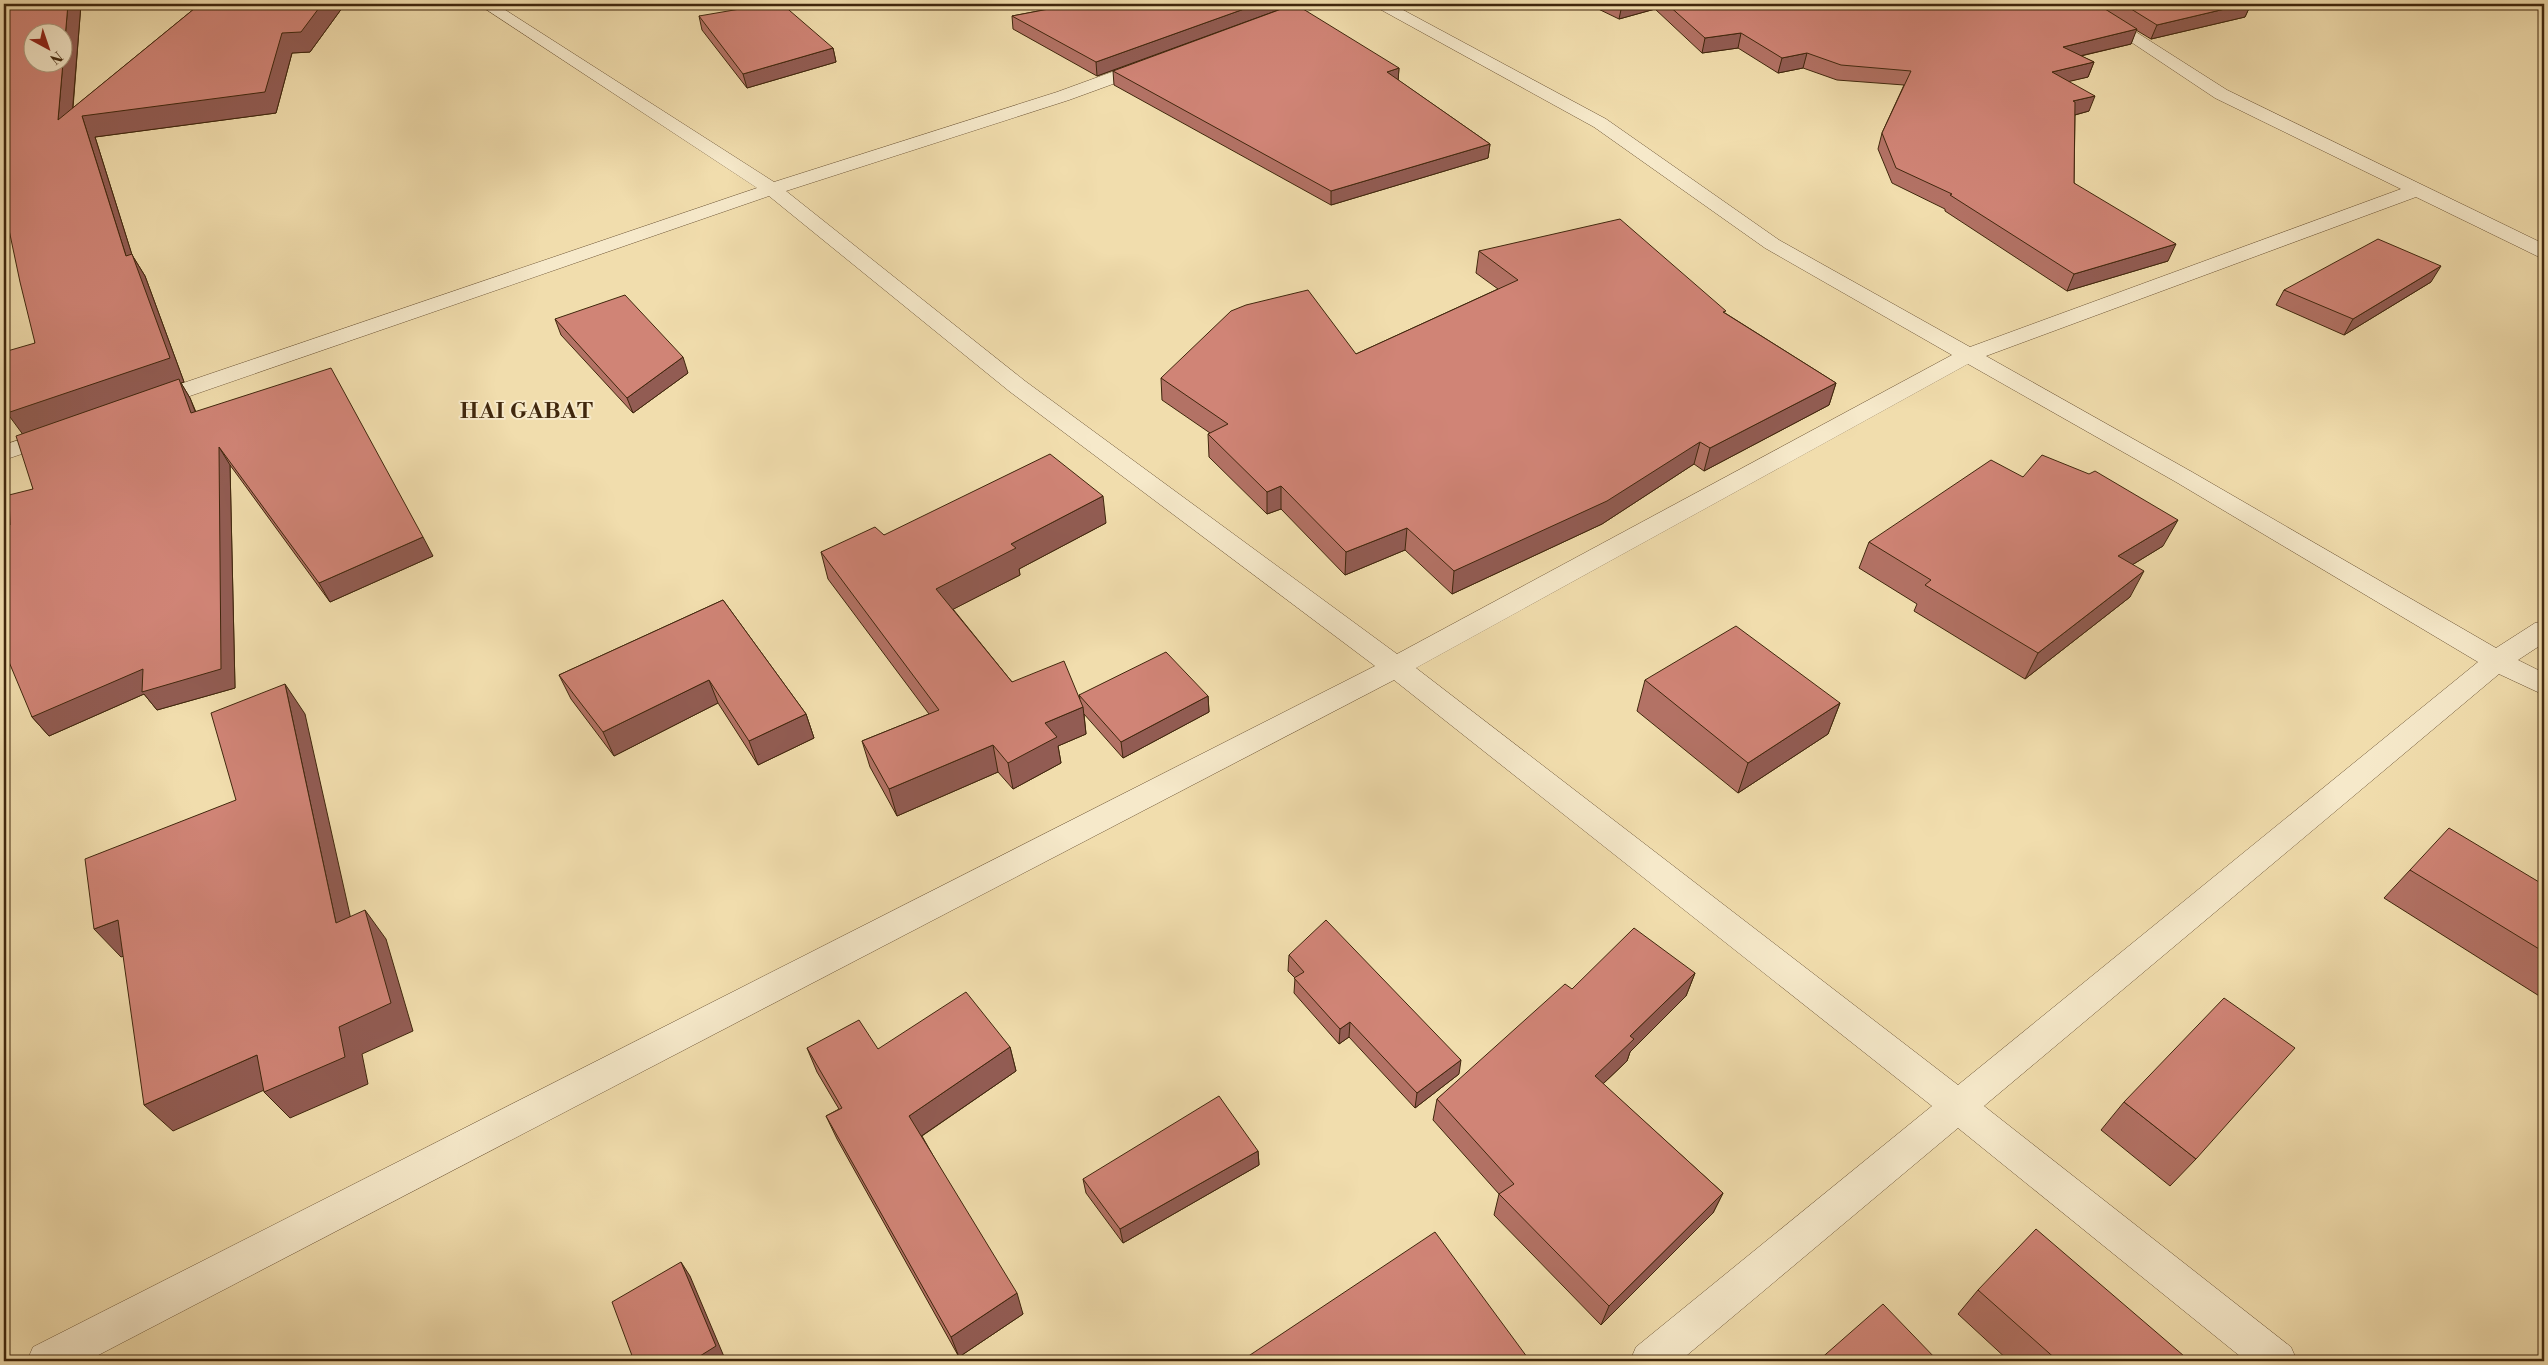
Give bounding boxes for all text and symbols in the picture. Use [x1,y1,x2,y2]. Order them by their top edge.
north arrow [22,22,72,72]
text: N [46,47,66,68]
district label: HAI GABAT [460,398,594,425]

